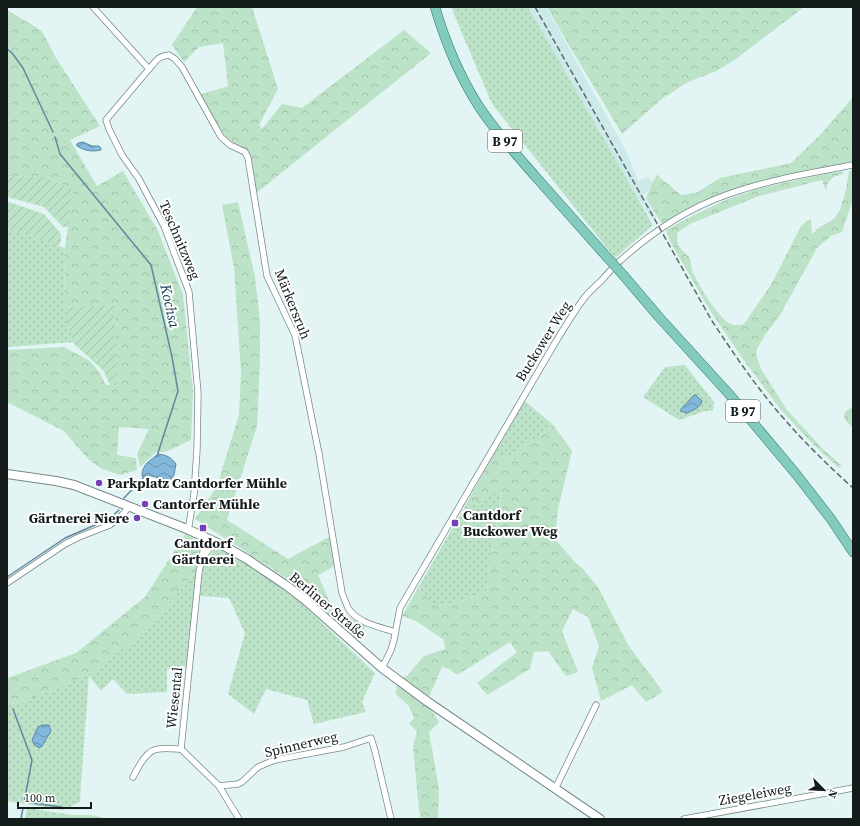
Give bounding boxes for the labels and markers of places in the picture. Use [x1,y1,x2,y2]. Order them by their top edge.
place label: Parkplatz Cantdorfer Mühle [107,473,287,493]
marker: Parkplatz Cantdorfer Mühle [94,478,104,488]
place label: Cantorfer Mühle [153,494,260,514]
marker: Cantorfer Mühle [140,499,150,509]
place label: Cantdorf Buckower Weg [463,505,558,541]
place label: Gärtnerei Niere [29,508,129,528]
marker: Gärtnerei Niere [132,513,142,523]
marker: Cantdorf Buckower Weg [450,518,460,528]
marker: Cantdorf Gärtnerei [198,523,208,533]
place label: Cantdorf Gärtnerei [172,533,235,569]

